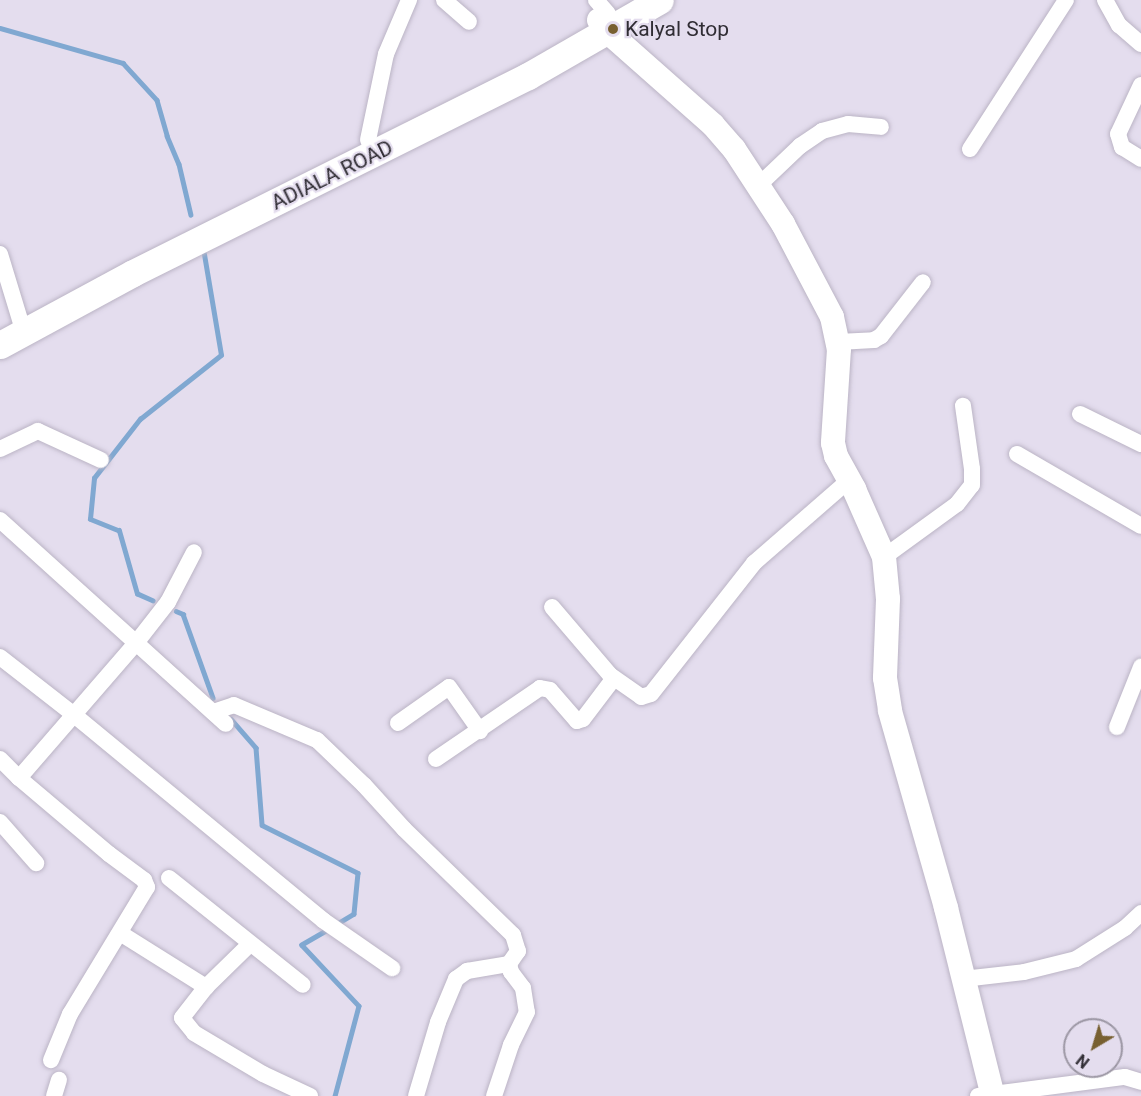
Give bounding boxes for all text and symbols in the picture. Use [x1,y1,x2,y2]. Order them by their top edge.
place label: Kalyal Stop [625,16,729,42]
marker: Kalyal Stop [606,22,620,36]
street label: ADIALA ROAD [267,135,397,215]
north arrow [1063,1018,1123,1078]
text: N [1073,1050,1093,1072]

